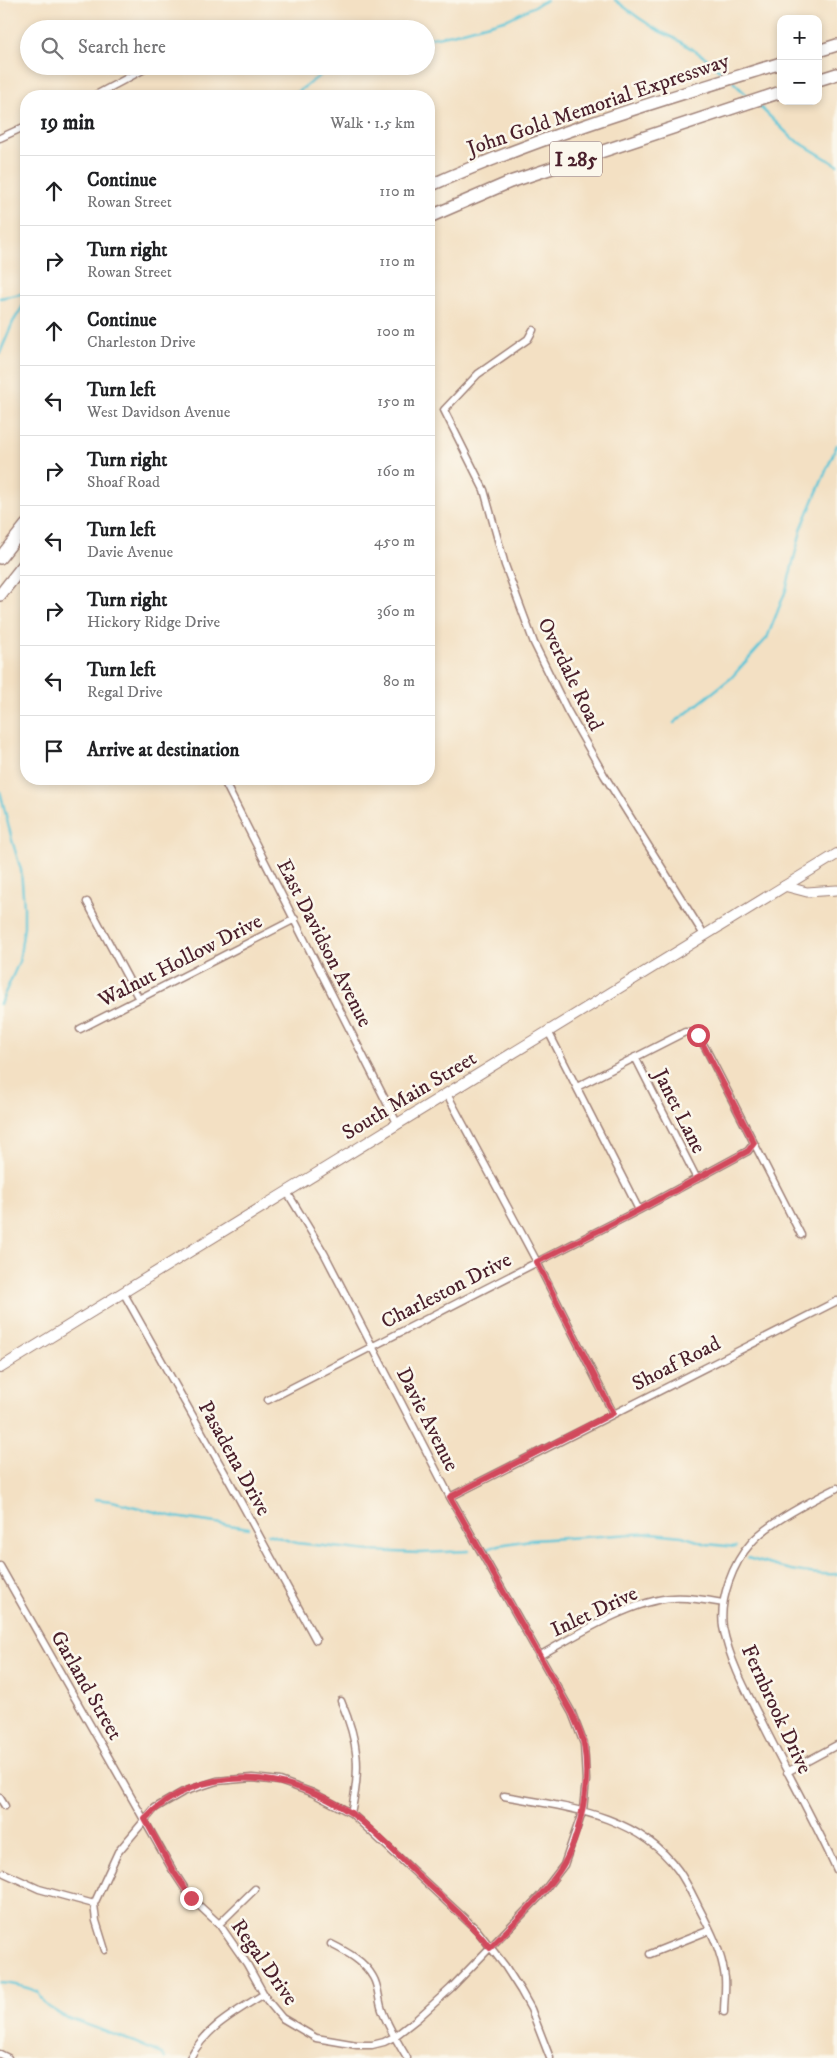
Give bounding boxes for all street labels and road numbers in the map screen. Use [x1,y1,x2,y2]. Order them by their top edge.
street label: John Gold Memorial Expressway [462,47,734,163]
road number: I 285 [550,142,602,176]
street label: Overdale Road [531,614,609,736]
street label: East Davidson Avenue [271,855,378,1032]
street label: Walnut Hollow Drive [93,908,267,1014]
street label: South Main Street [338,1045,482,1146]
street label: Janet Lane [646,1063,712,1158]
street label: Charleston Drive [377,1247,516,1335]
street label: Shoaf Road [628,1330,725,1397]
street label: Davie Avenue [390,1363,464,1476]
street label: Pasadena Drive [192,1396,277,1521]
street label: Inlet Drive [547,1580,642,1643]
street label: Garland Street [44,1626,128,1745]
street label: Fernbrook Drive [735,1641,817,1778]
street label: Regal Drive [225,1914,303,2011]

